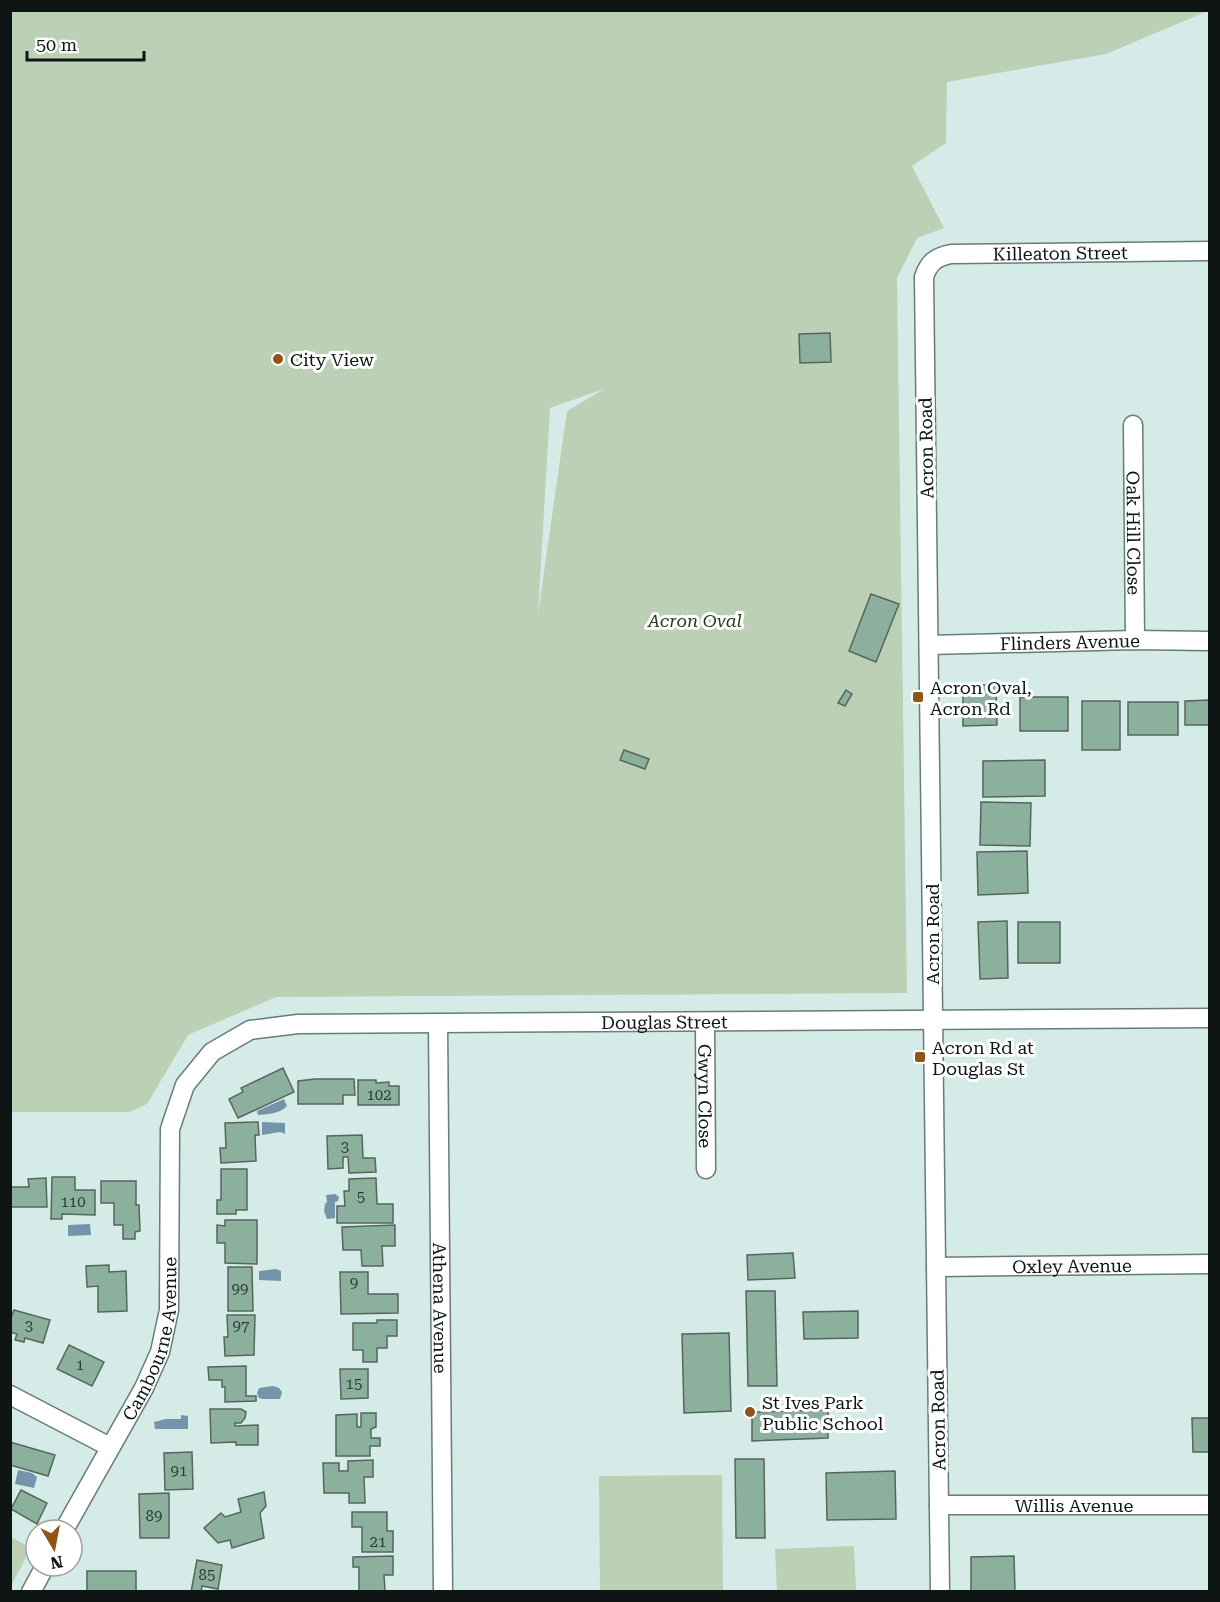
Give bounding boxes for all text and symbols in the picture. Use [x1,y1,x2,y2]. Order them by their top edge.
scale bar [27,24,144,62]
text: 50 m [36,34,77,55]
street label: Killeaton Street [993,241,1128,264]
place label: City View [290,349,374,370]
marker: City View [271,352,285,366]
street label: Acron Road [915,397,937,499]
street label: Oak Hill Close [1123,471,1145,595]
park label: Acron Oval [647,610,742,631]
street label: Flinders Avenue [1000,629,1140,654]
place label: Acron Oval, Acron Rd [930,677,1032,719]
marker: Acron Oval, Acron Rd [911,690,925,704]
street label: Acron Road [922,883,943,985]
street label: Douglas Street [601,1011,728,1033]
place label: Acron Rd at Douglas St [932,1037,1034,1079]
street label: Gwyn Close [695,1044,716,1148]
marker: Acron Rd at Douglas St [913,1050,927,1064]
house number: 102 [366,1086,392,1104]
house number: 3 [341,1138,349,1156]
house number: 5 [357,1188,365,1206]
house number: 110 [60,1193,86,1211]
street label: Athena Avenue [429,1242,452,1374]
street label: Oxley Avenue [1012,1254,1132,1277]
street label: Cambourne Avenue [117,1257,180,1424]
house number: 9 [350,1274,358,1292]
house number: 99 [232,1280,248,1298]
house number: 3 [25,1317,33,1335]
house number: 97 [233,1317,249,1335]
house number: 1 [76,1356,84,1374]
street label: Acron Road [927,1369,949,1471]
house number: 15 [346,1375,362,1393]
place label: St Ives Park Public School [762,1392,884,1434]
marker: St Ives Park Public School [743,1405,757,1419]
house number: 91 [171,1462,187,1480]
street label: Willis Avenue [1015,1495,1133,1516]
house number: 89 [146,1507,162,1525]
north arrow [24,1518,84,1578]
house number: 21 [370,1533,386,1551]
text: N [49,1552,64,1573]
house number: 85 [199,1566,215,1584]

